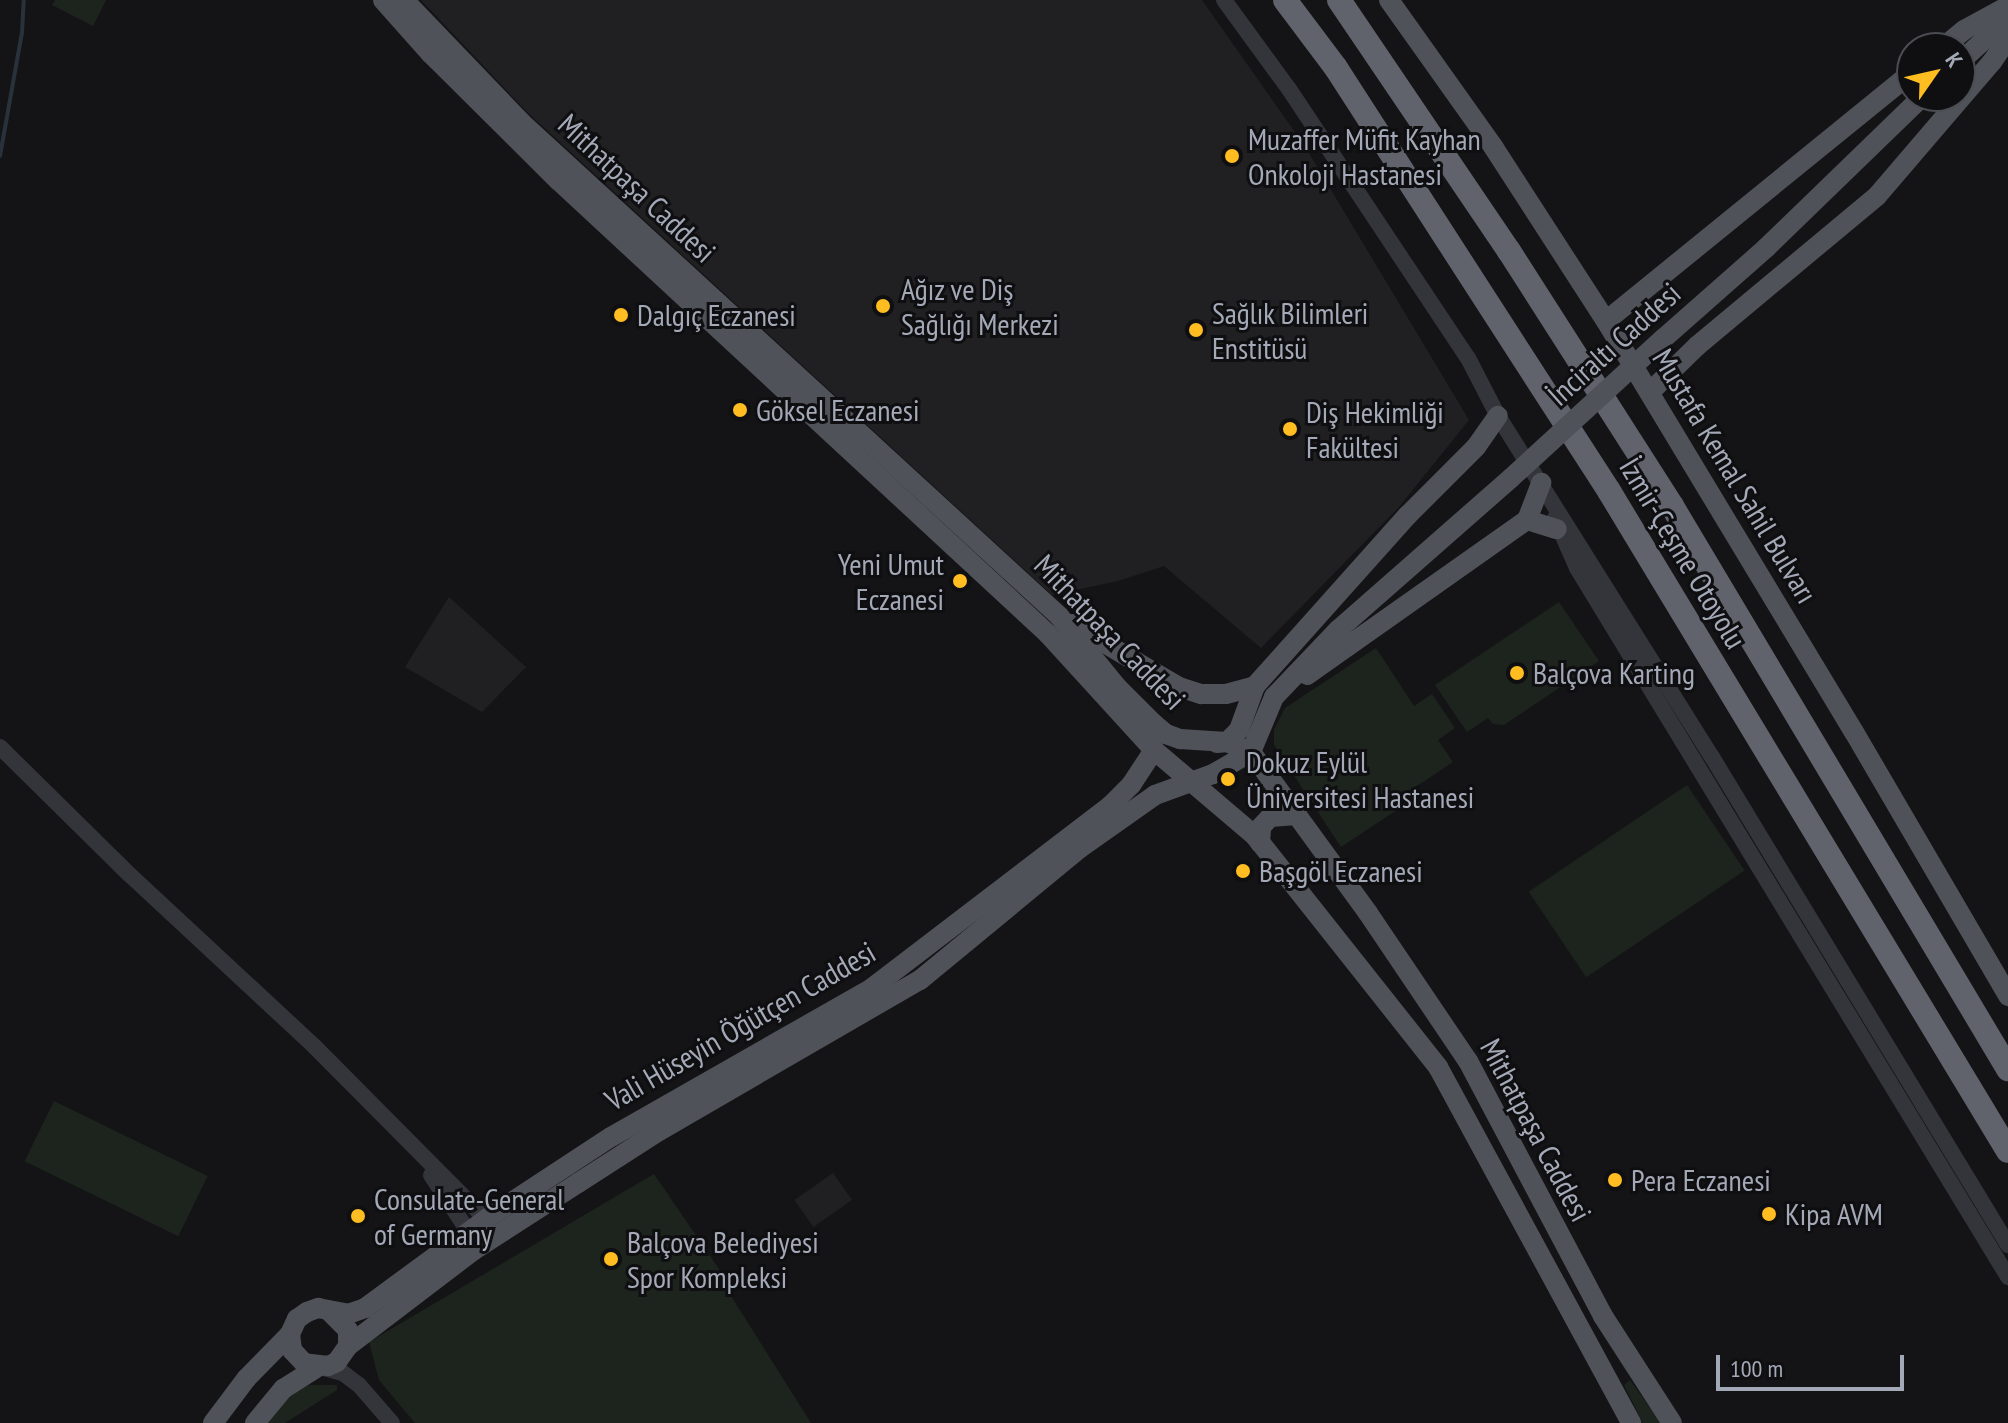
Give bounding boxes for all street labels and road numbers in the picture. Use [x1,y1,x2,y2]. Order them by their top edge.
street label: Mithatpaşa Caddesi [551,106,723,270]
street label: İnciraltı Caddesi [1540,275,1688,413]
street label: Mustafa Kemal Sahil Bulvarı [1645,342,1825,610]
street label: İzmir-Çeşme Otoyolu [1612,451,1754,655]
street label: Mithatpaşa Caddesi [1027,547,1193,717]
street label: Vali Hüseyin Öğütçen Caddesi [599,934,881,1118]
street label: Mithatpaşa Caddesi [1473,1033,1599,1227]

